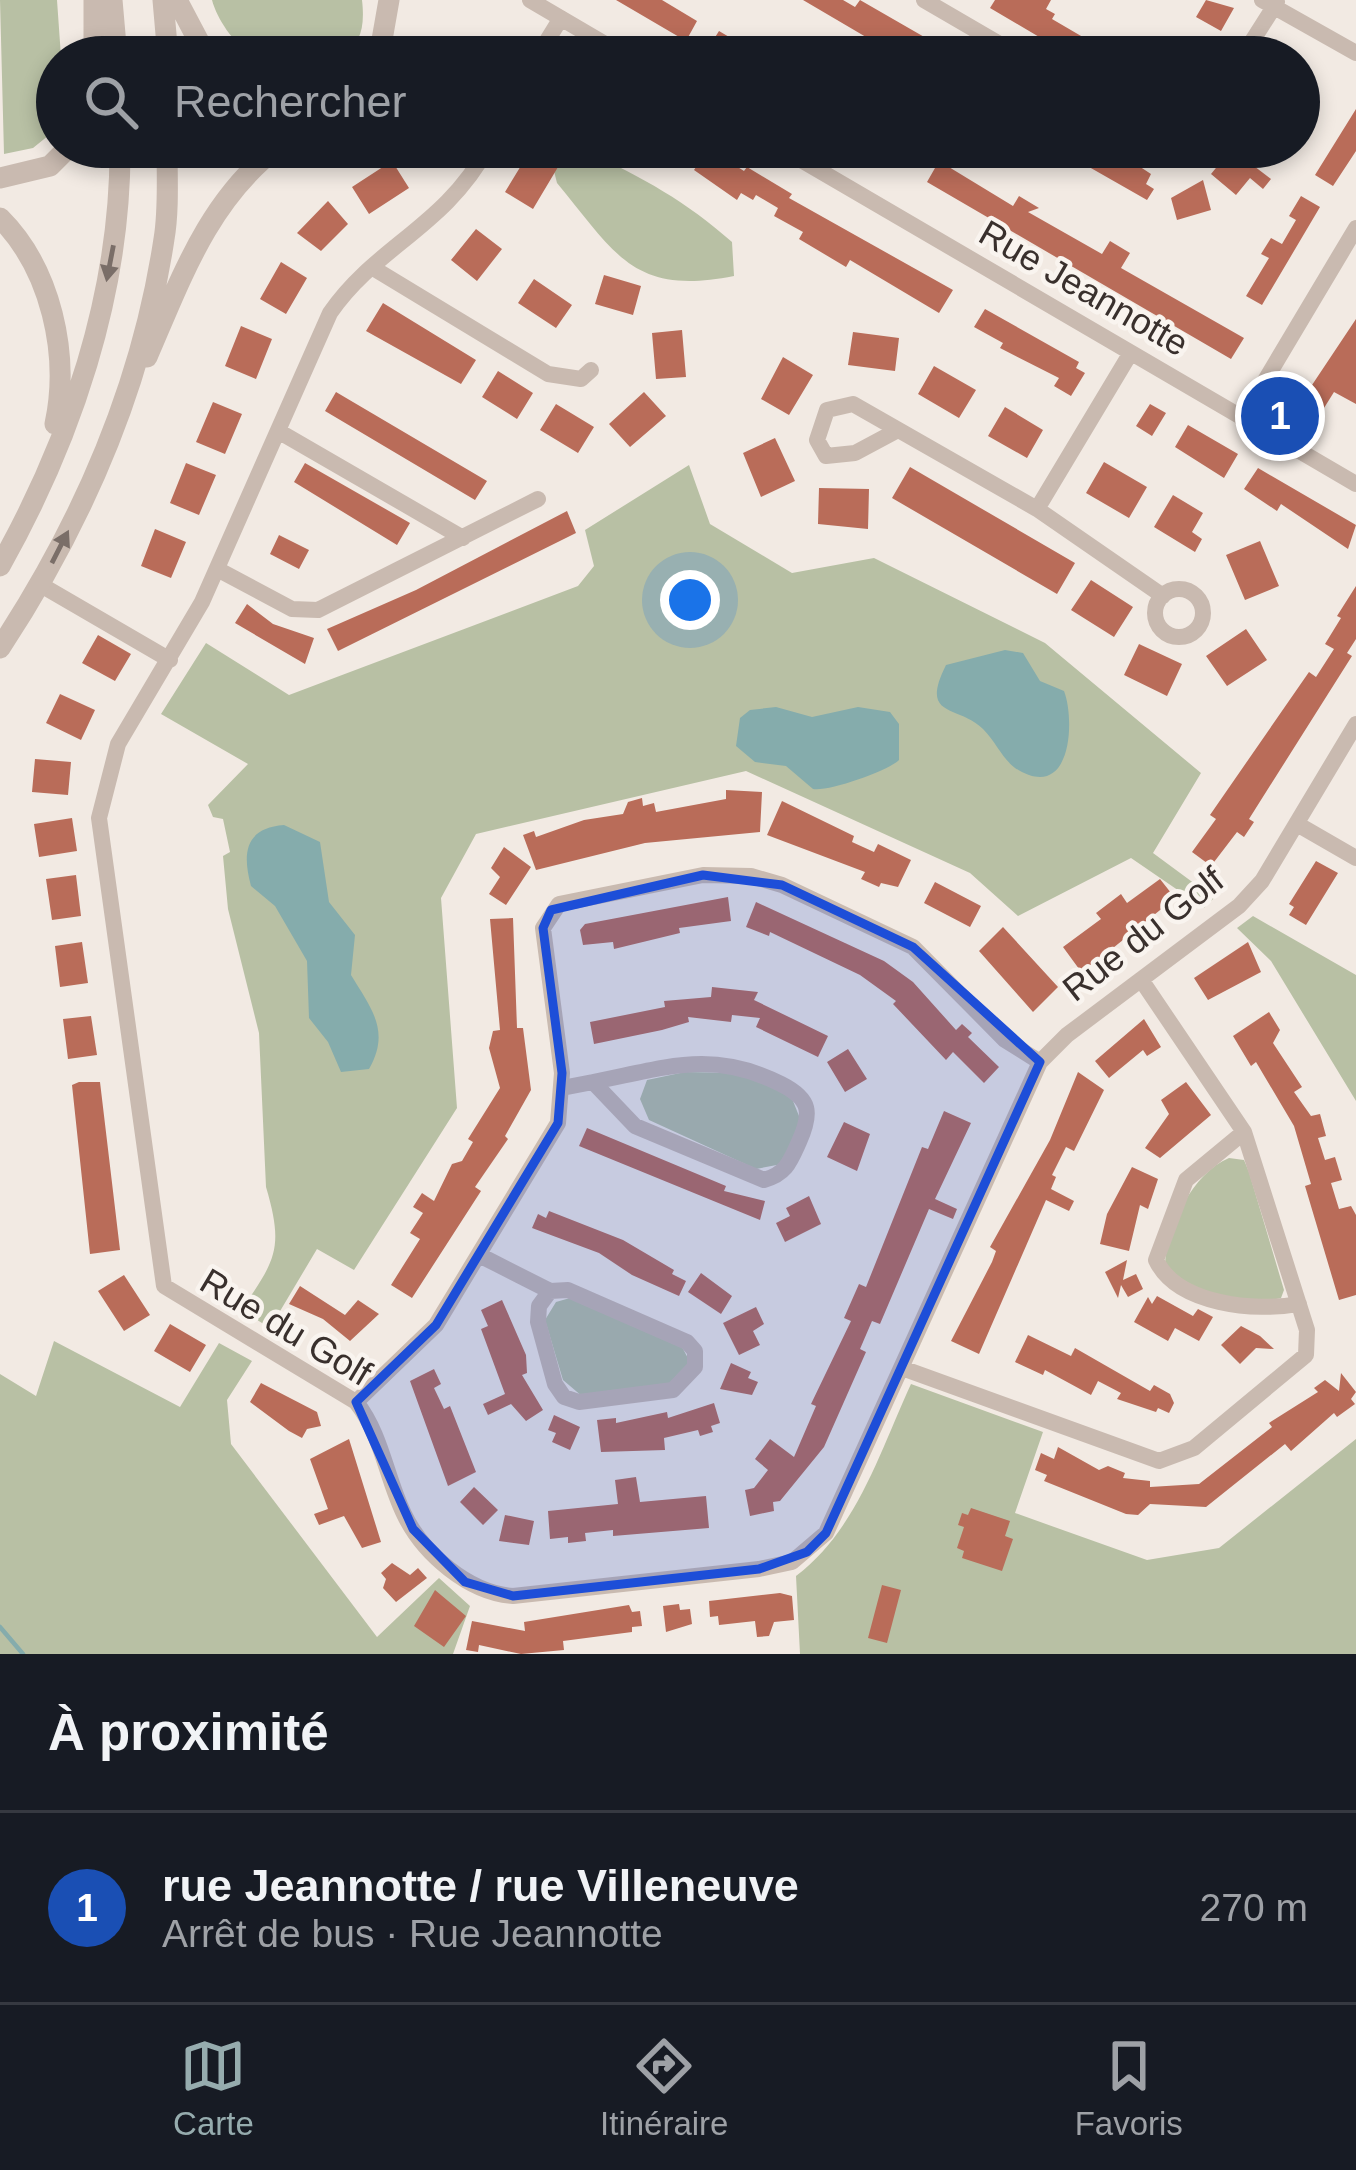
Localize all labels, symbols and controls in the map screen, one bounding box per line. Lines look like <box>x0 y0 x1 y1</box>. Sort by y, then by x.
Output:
search box <box>36 36 1320 168</box>
icon: search <box>78 69 144 135</box>
text: Rechercher <box>174 76 407 127</box>
street label: Rue Jeannotte <box>972 212 1196 364</box>
one-way arrow <box>100 245 119 283</box>
pin: 1 <box>1241 371 1319 461</box>
one-way arrow <box>50 530 70 565</box>
your location <box>660 570 720 630</box>
street label: Rue du Golf <box>1055 858 1232 1009</box>
street label: Rue du Golf <box>193 1260 380 1395</box>
text: À proximité <box>48 1704 329 1761</box>
text: rue Jeannotte / rue Villeneuve <box>162 1860 799 1911</box>
text: 1 <box>76 1886 98 1929</box>
text: 270 m <box>1200 1886 1308 1929</box>
text: Arrêt de bus · Rue Jeannotte <box>162 1912 663 1955</box>
tab: Carte <box>173 2033 254 2143</box>
tab: Itinéraire <box>600 2033 728 2143</box>
tab: Favoris <box>1075 2033 1183 2143</box>

